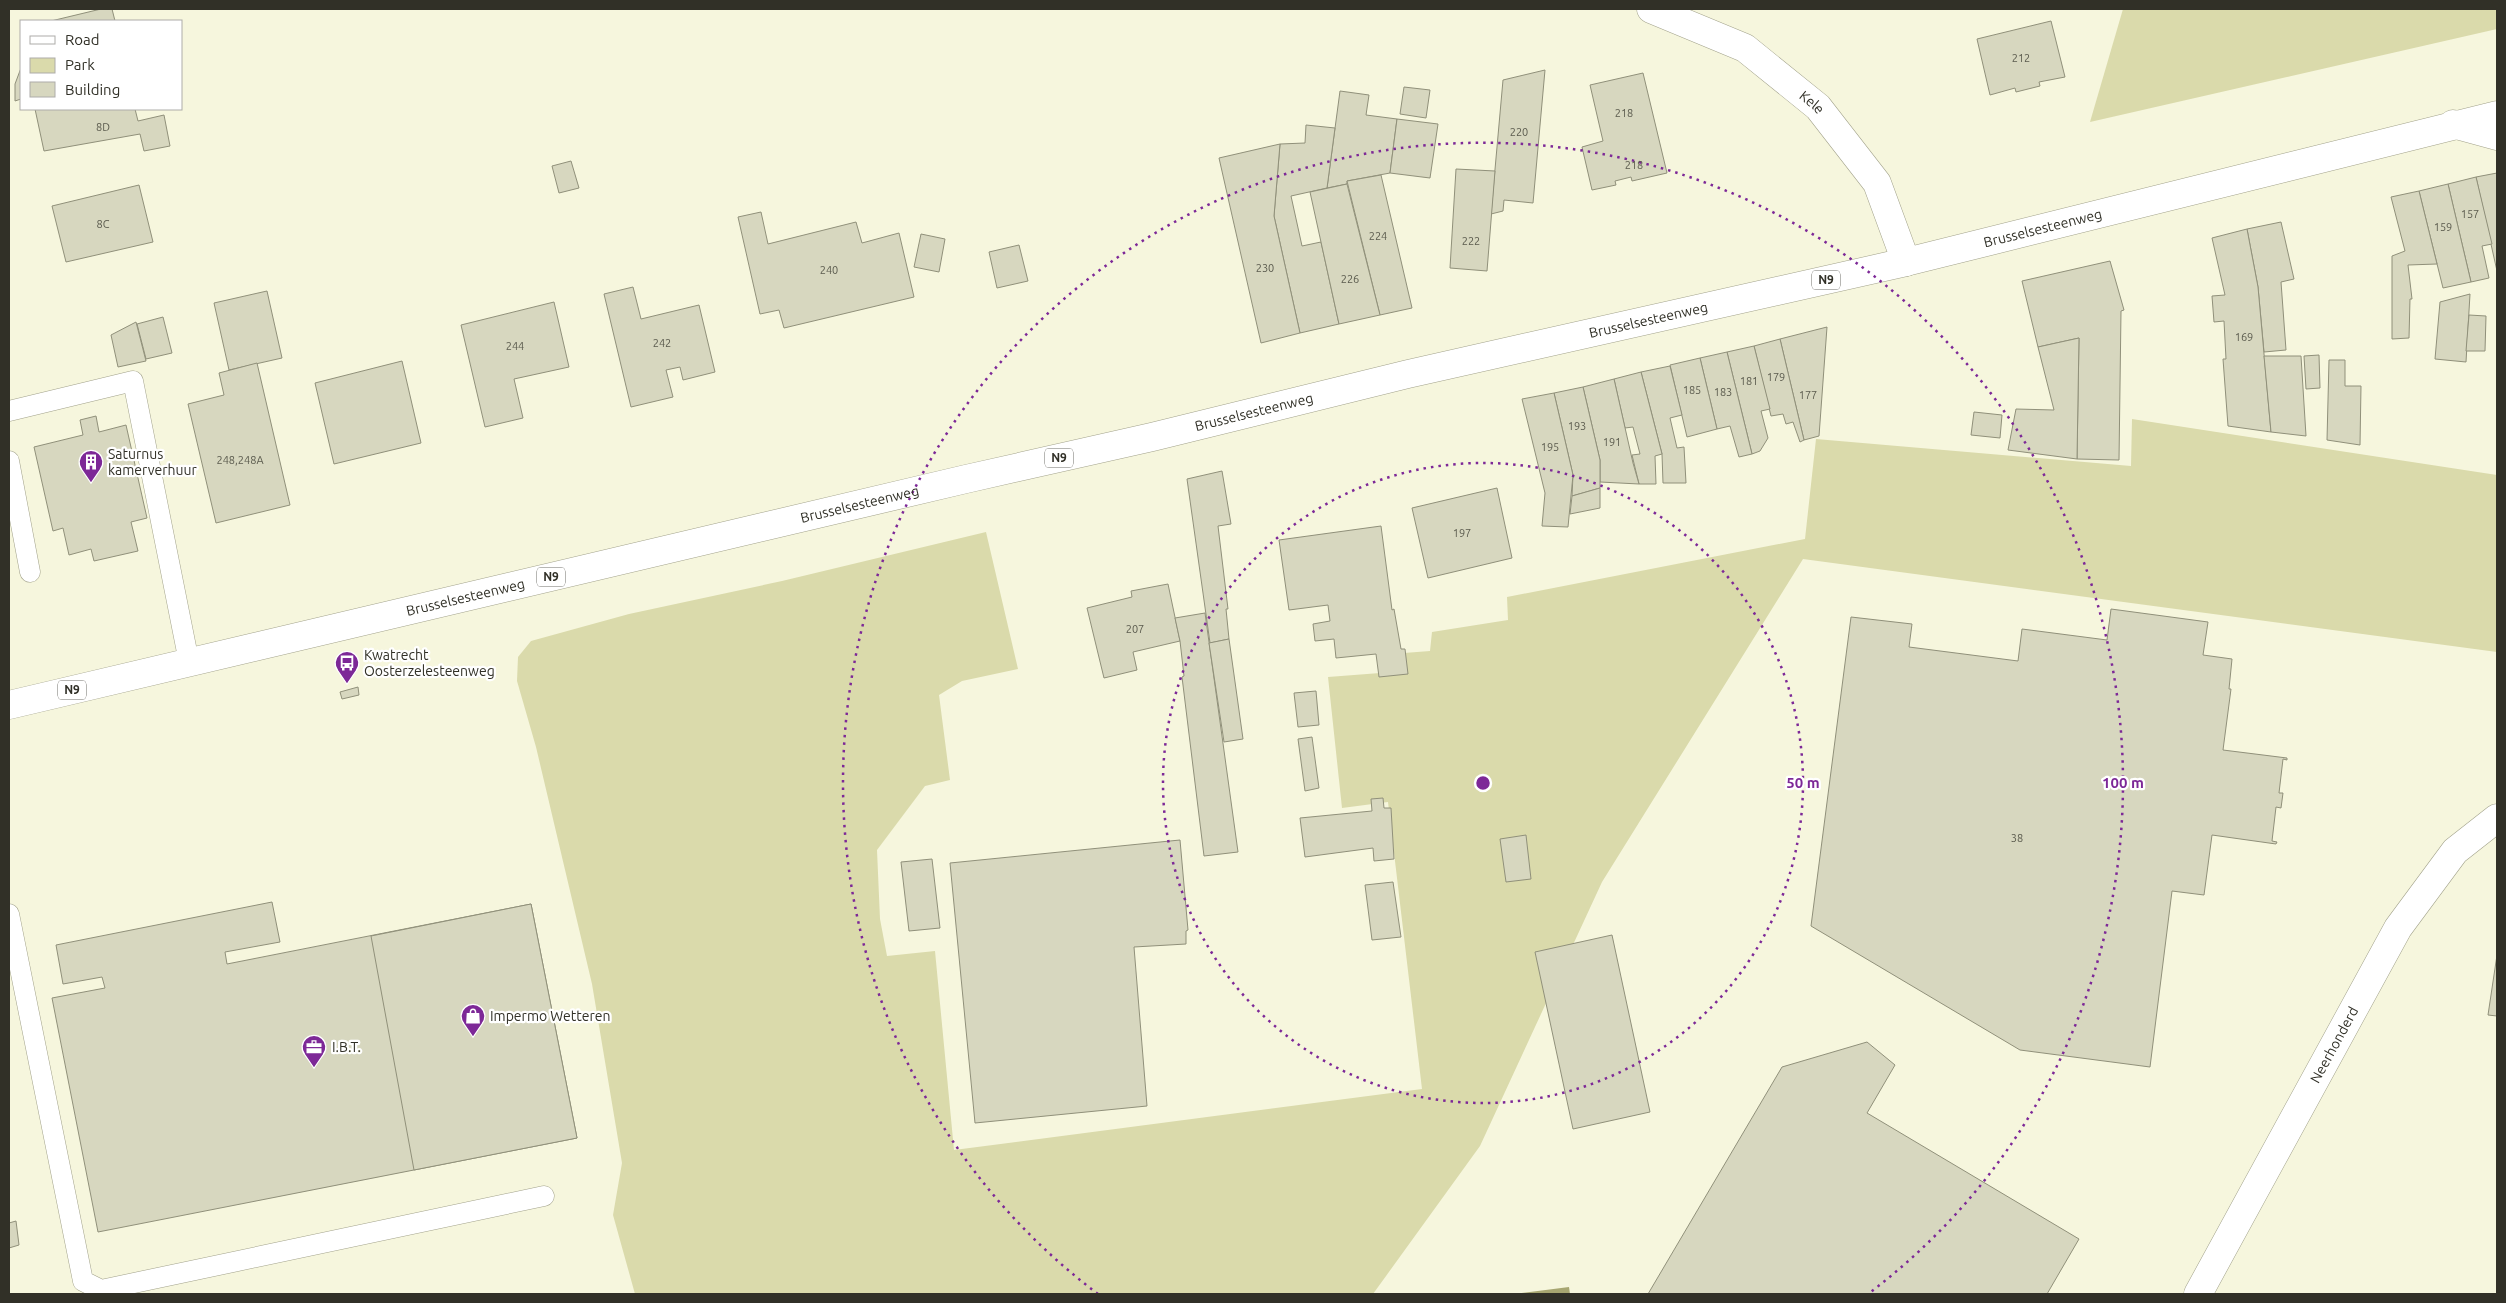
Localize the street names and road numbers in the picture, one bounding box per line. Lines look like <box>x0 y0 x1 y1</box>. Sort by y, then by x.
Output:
street label: Kele <box>1796 87 1828 117</box>
street label: Brusselsesteenweg <box>1982 206 2104 250</box>
road number: N9 <box>1812 270 1840 290</box>
street label: Brusselsesteenweg <box>1587 299 1709 341</box>
street label: Brusselsesteenweg <box>1193 390 1315 434</box>
road number: N9 <box>1045 448 1073 468</box>
street label: Brusselsesteenweg <box>799 482 920 526</box>
road number: N9 <box>537 568 565 586</box>
street label: Brusselsesteenweg <box>405 575 526 619</box>
road number: N9 <box>58 680 86 700</box>
street label: Neerhonderd <box>2307 1004 2361 1086</box>

